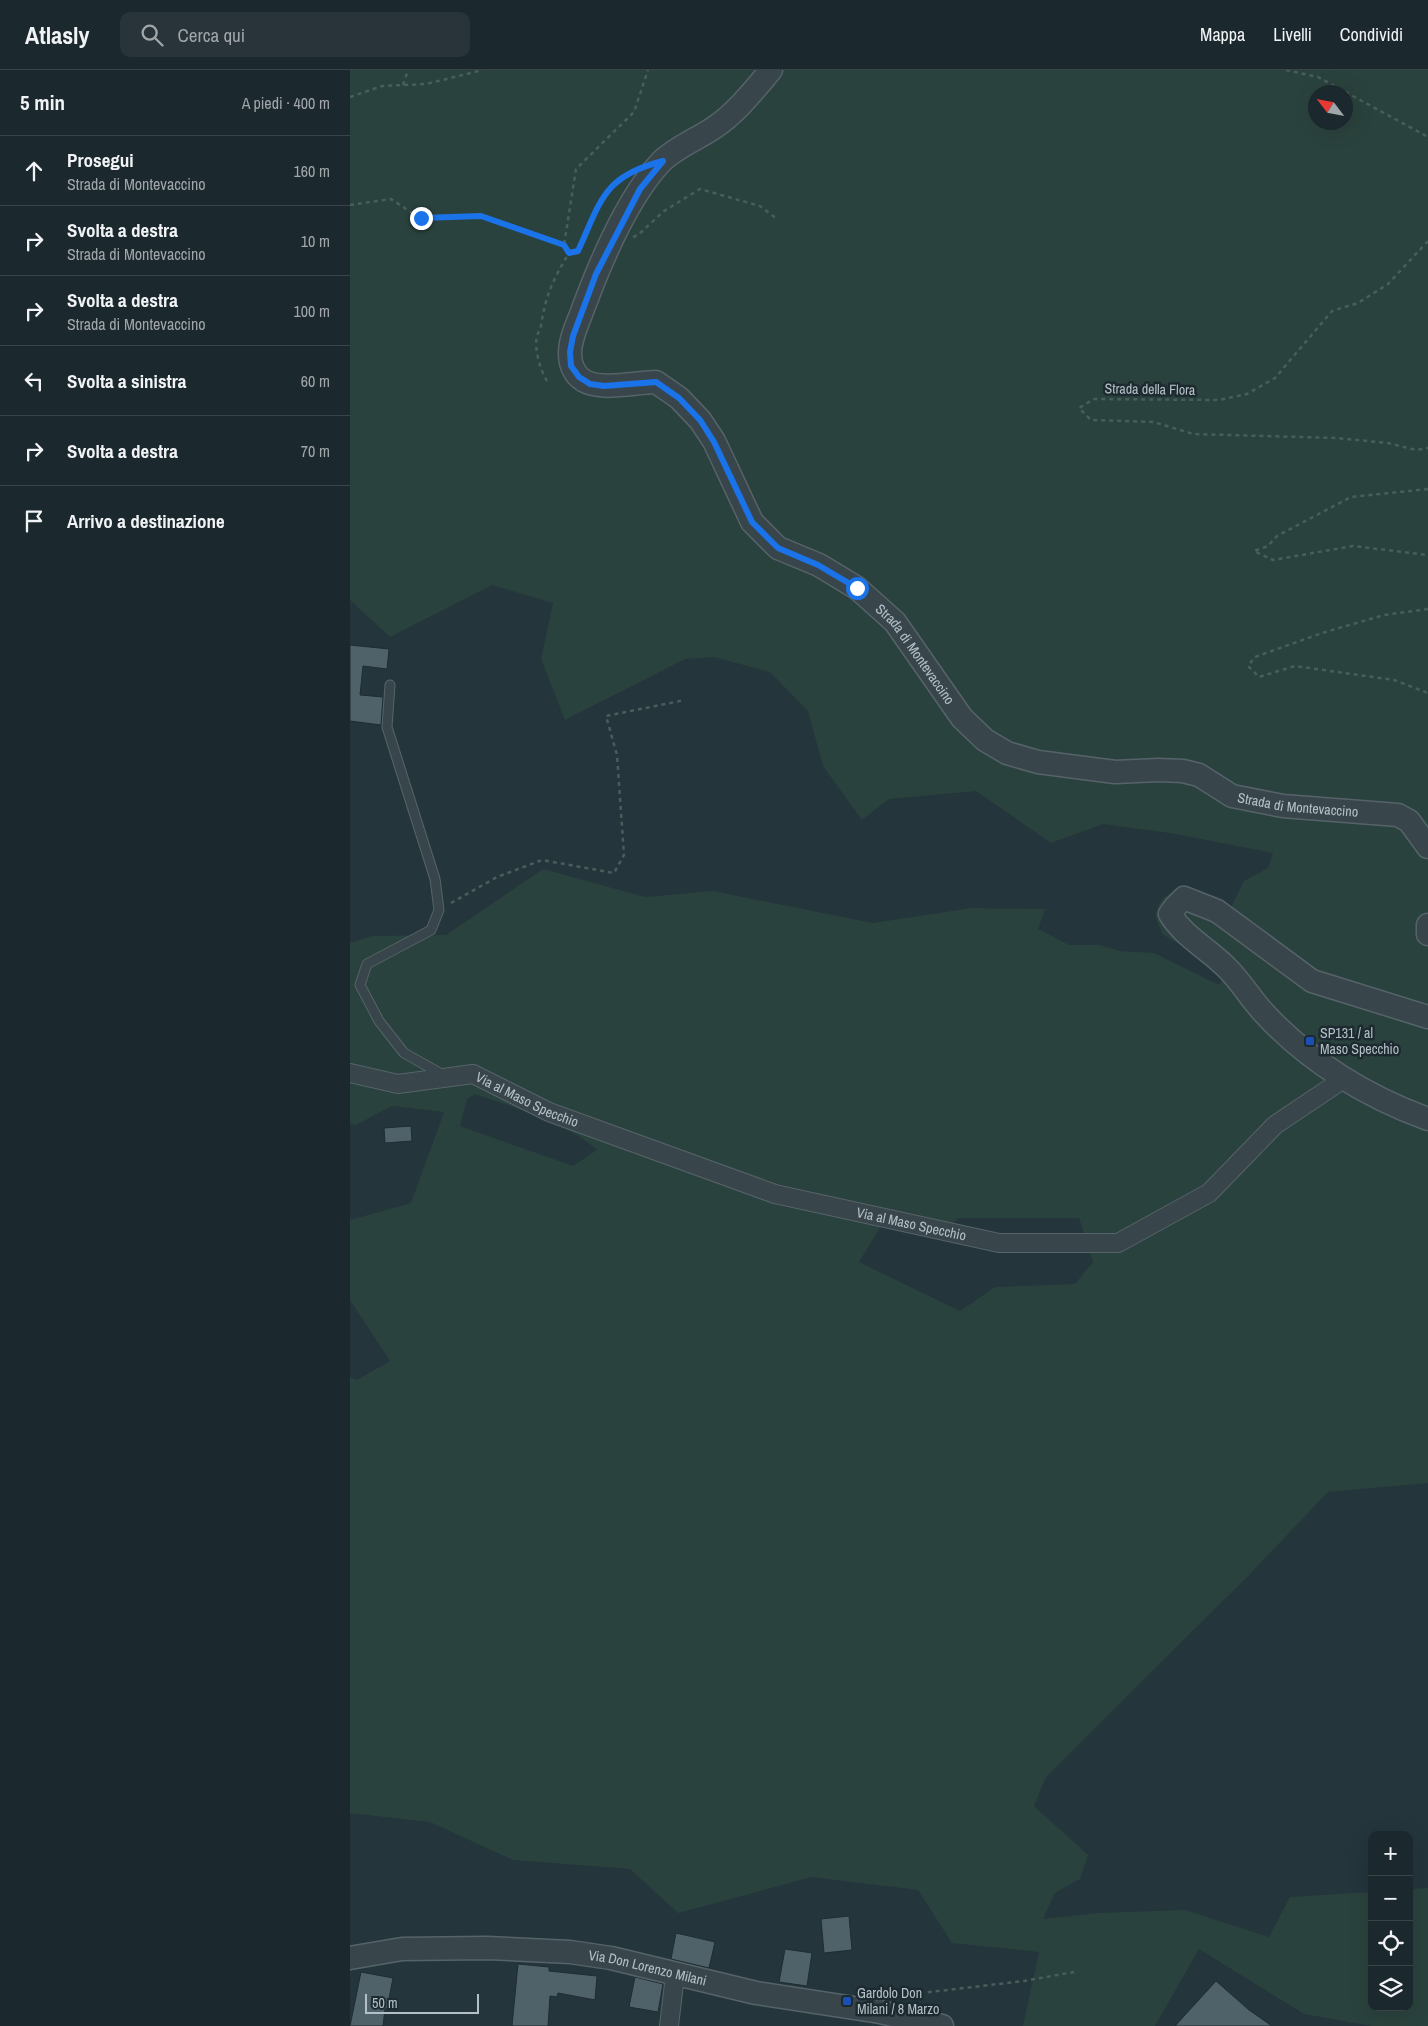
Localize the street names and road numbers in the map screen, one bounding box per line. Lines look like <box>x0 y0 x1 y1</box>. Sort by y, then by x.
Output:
street label: Strada della Flora <box>1105 379 1196 399</box>
street label: Strada di Montevaccino <box>872 600 959 708</box>
street label: Strada di Montevaccino <box>1236 788 1359 821</box>
street label: Via al Maso Specchio <box>473 1068 581 1131</box>
street label: Via al Maso Specchio <box>855 1203 968 1245</box>
street label: Via Don Lorenzo Milani <box>587 1946 708 1990</box>

